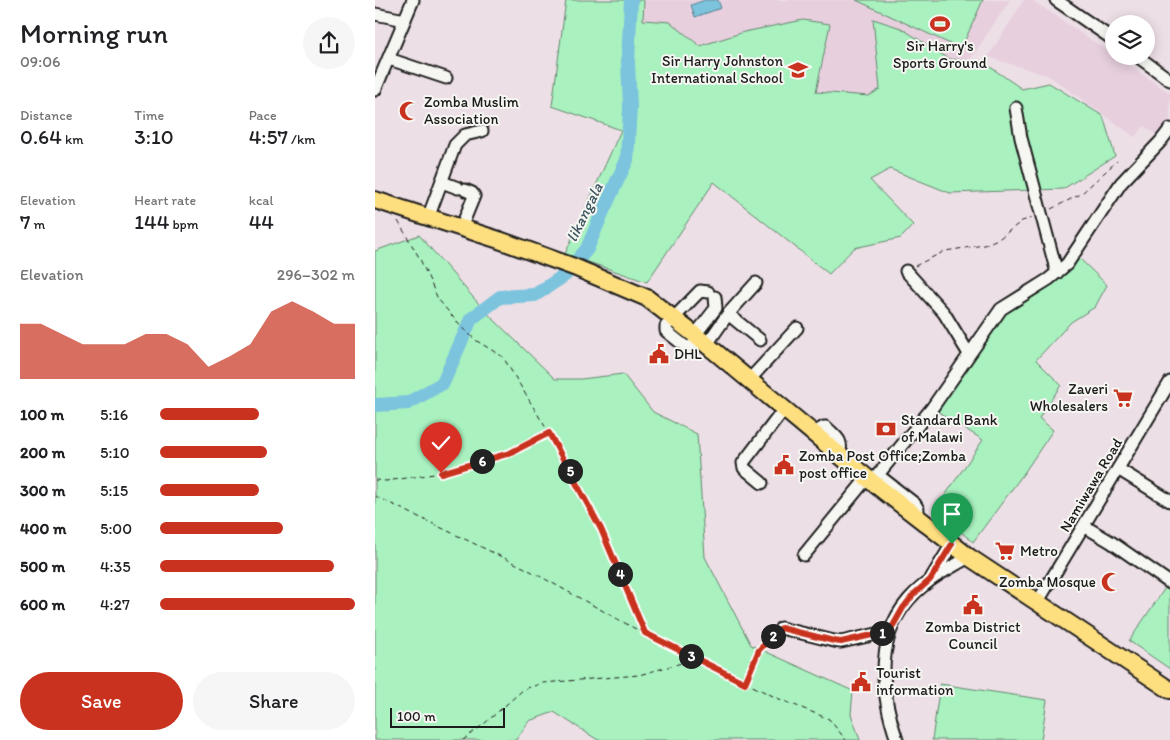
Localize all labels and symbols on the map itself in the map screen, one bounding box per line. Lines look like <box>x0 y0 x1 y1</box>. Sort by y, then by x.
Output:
sports icon: Sir Harry's Sports Ground <box>929 13 951 35</box>
place label: Sir Harry's Sports Ground <box>893 37 988 72</box>
place label: Sir Harry Johnston International School <box>651 52 784 87</box>
school or university icon: Sir Harry Johnston International School <box>787 59 809 81</box>
place label: Zomba Muslim Association <box>424 93 519 128</box>
mosque icon: Zomba Muslim Association <box>398 100 420 122</box>
water label: likangala <box>562 179 607 245</box>
public building icon: DHL <box>648 343 670 365</box>
place label: DHL <box>674 345 702 363</box>
place label: Zaveri Wholesalers <box>1030 380 1108 415</box>
supermarket icon: Zaveri Wholesalers <box>1112 387 1134 409</box>
place label: Standard Bank of Malawi <box>901 411 998 446</box>
bank icon: Standard Bank of Malawi <box>875 418 897 440</box>
pin <box>420 422 462 473</box>
street label: Namiwawa Road <box>1056 434 1127 535</box>
place label: Zomba Post Office;Zomba post office <box>799 447 966 482</box>
pin: 6 <box>469 448 495 474</box>
public building icon: Zomba Post Office;Zomba post office <box>773 454 795 476</box>
pin: 5 <box>557 458 583 484</box>
pin <box>931 493 973 544</box>
supermarket icon: Metro <box>994 540 1016 562</box>
place label: Metro <box>1020 542 1058 560</box>
pin: 4 <box>607 562 633 586</box>
mosque icon: Zomba Mosque <box>1100 571 1122 593</box>
place label: Zomba Mosque <box>999 573 1096 591</box>
public building icon: Zomba District Council <box>962 594 984 616</box>
place label: Zomba District Council <box>925 618 1021 653</box>
pin: 1 <box>869 620 895 646</box>
pin: 2 <box>761 624 785 648</box>
pin: 3 <box>679 644 703 668</box>
place label: Tourist information <box>876 664 954 699</box>
public building icon: Tourist information <box>850 671 872 693</box>
scale bar <box>390 705 505 728</box>

